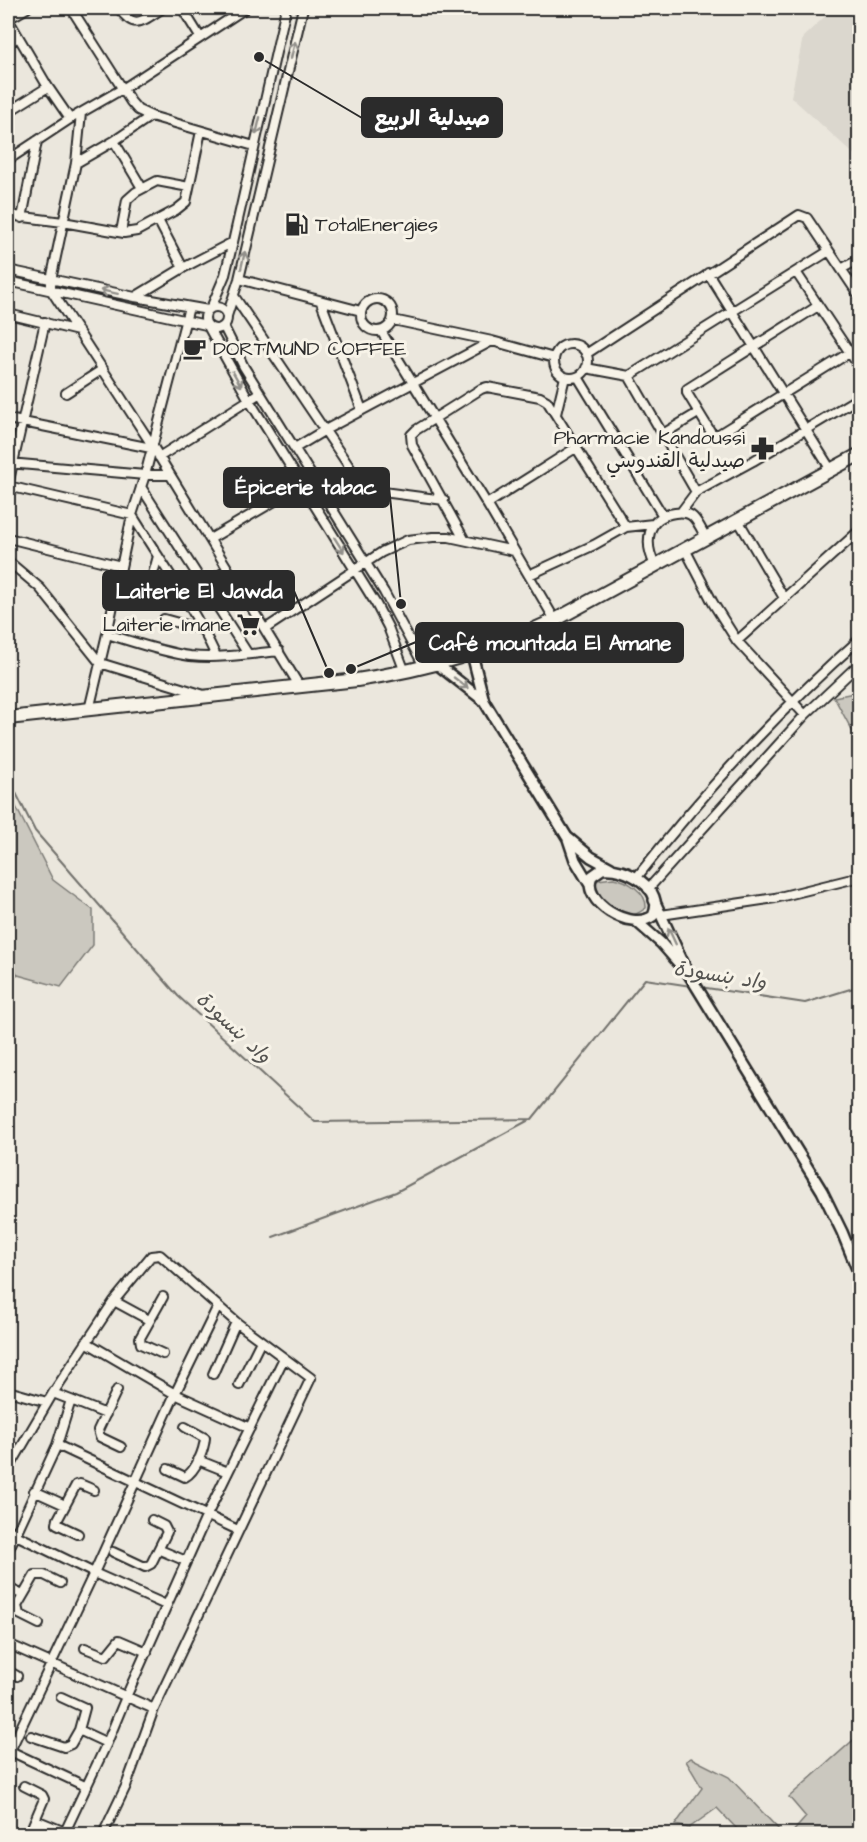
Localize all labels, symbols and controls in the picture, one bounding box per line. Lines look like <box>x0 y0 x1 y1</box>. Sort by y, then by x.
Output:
one-way arrow <box>288 40 300 59</box>
callout: صيدلية الربيع <box>362 98 502 137</box>
text: صيدلية الربيع <box>374 104 490 133</box>
one-way arrow <box>252 116 264 135</box>
fuel station icon: TotalEnergies <box>284 211 310 237</box>
place label: TotalEnergies <box>315 211 438 240</box>
one-way arrow <box>238 251 250 270</box>
one-way arrow <box>100 286 120 297</box>
cafe icon: DORTMUND COFFEE <box>182 335 208 361</box>
place label: DORTMUND COFFEE <box>213 335 406 363</box>
one-way arrow <box>231 370 243 387</box>
place label: Pharmacie Kandoussi صيدلية القندوسي <box>554 424 745 478</box>
pharmacy icon: Pharmacie Kandoussi صيدلية القندوسي <box>750 436 776 462</box>
callout: Épicerie tabac <box>224 468 389 507</box>
text: Épicerie tabac <box>235 473 377 503</box>
one-way arrow <box>334 536 346 553</box>
callout: Laiterie El Jawda <box>103 571 294 610</box>
text: Laiterie El Jawda <box>115 577 283 606</box>
place label: Laiterie Imane <box>103 611 231 639</box>
supermarket icon: Laiterie Imane <box>236 611 262 637</box>
callout: Café mountada El Amane <box>416 623 683 662</box>
text: Café mountada El Amane <box>429 629 672 658</box>
one-way arrow <box>453 676 469 689</box>
one-way arrow <box>665 928 677 946</box>
water label: واد بنسودة <box>671 954 769 997</box>
water label: واد بنسودة <box>190 985 278 1070</box>

